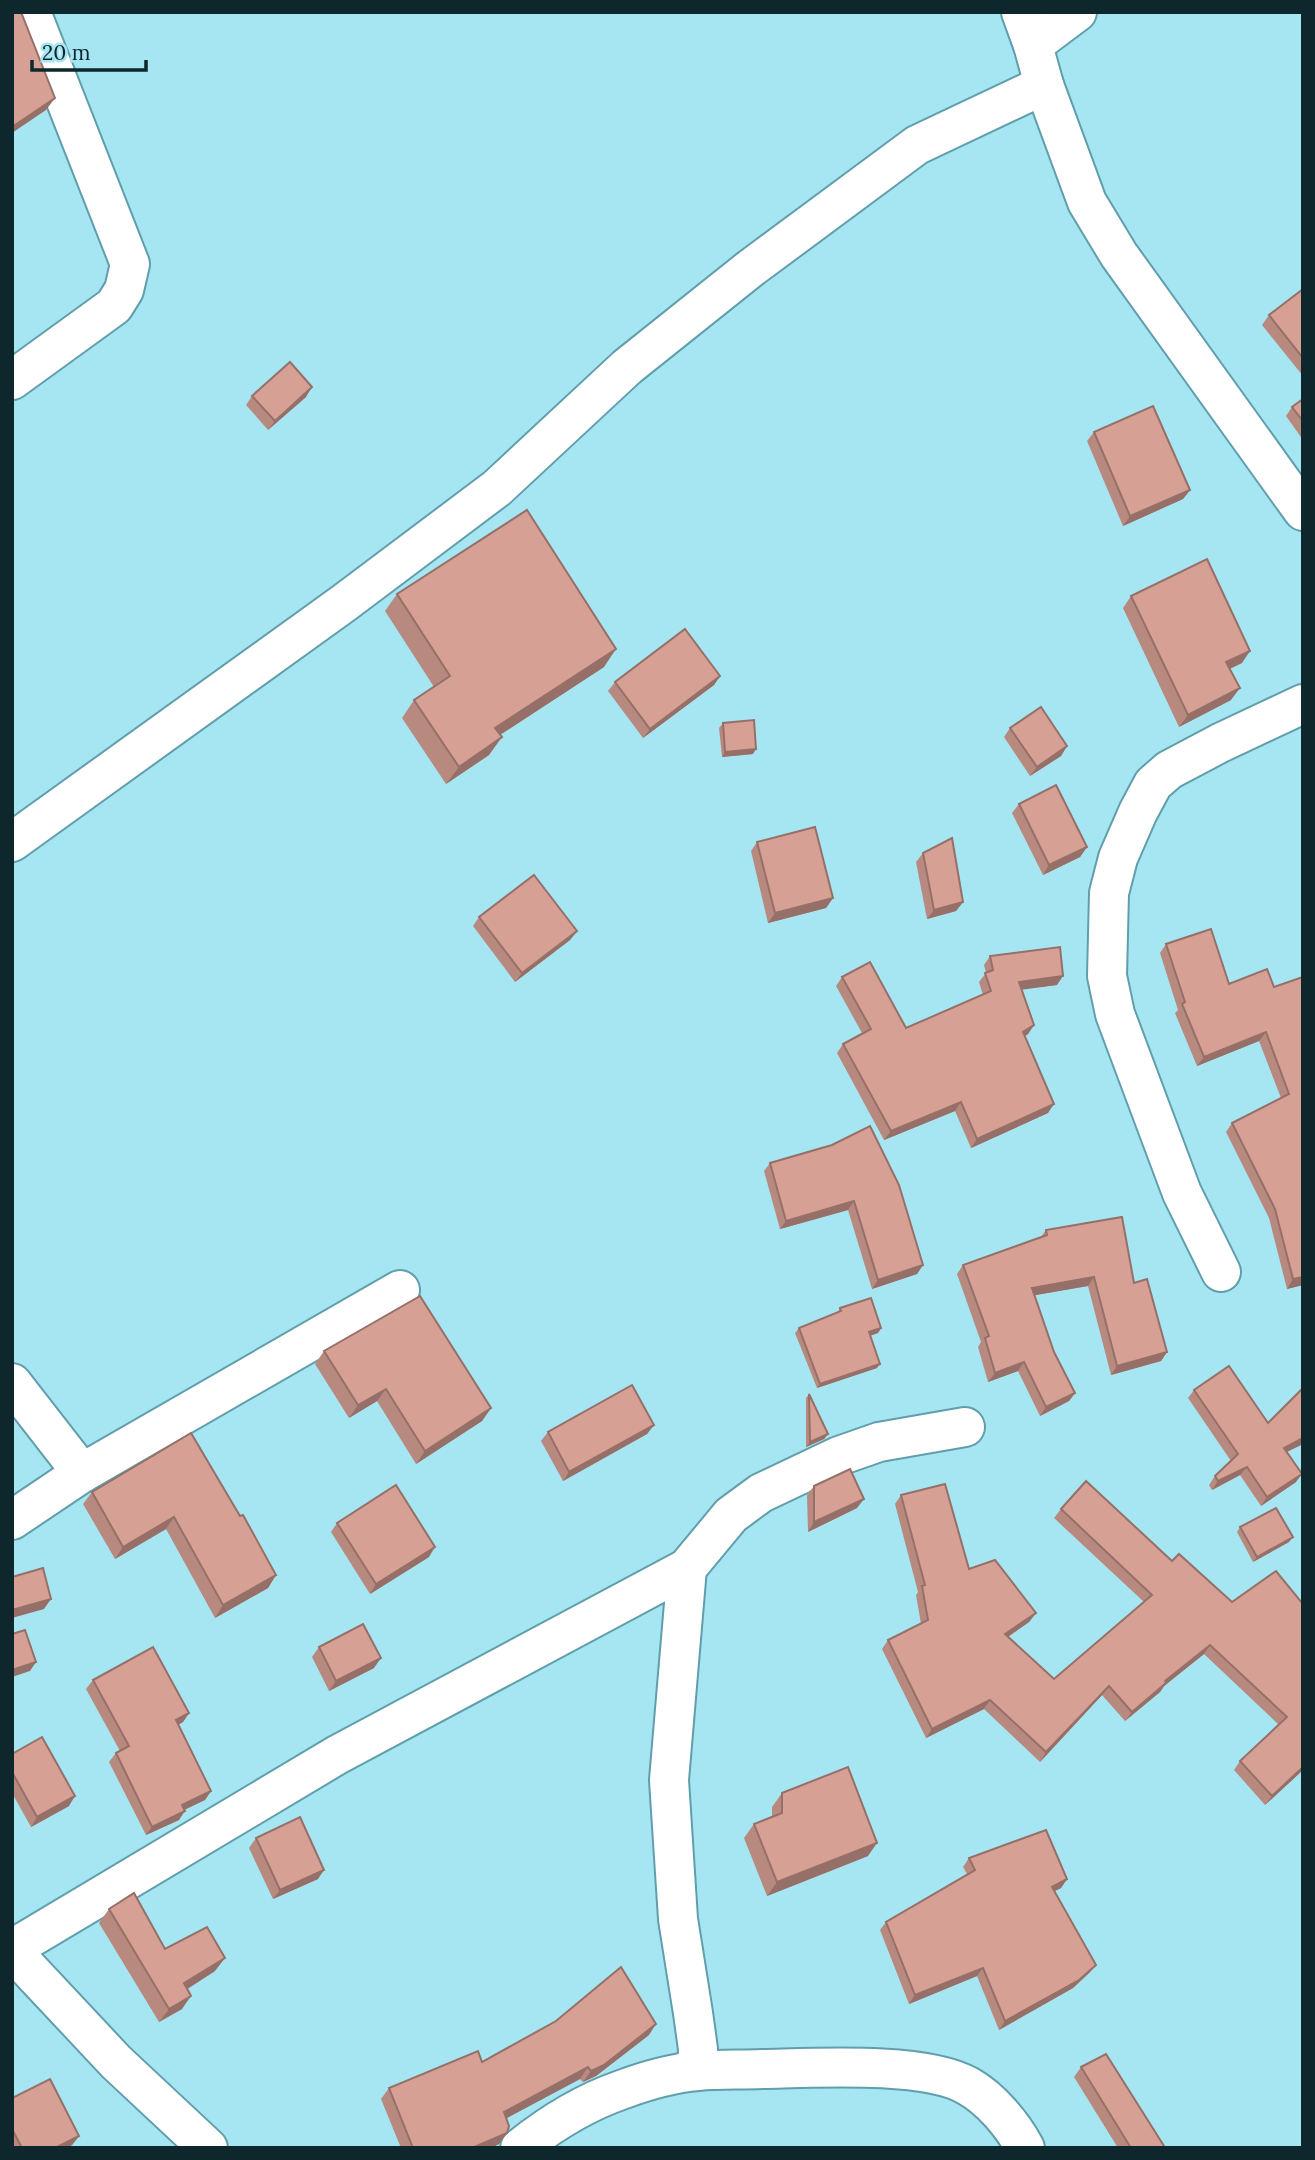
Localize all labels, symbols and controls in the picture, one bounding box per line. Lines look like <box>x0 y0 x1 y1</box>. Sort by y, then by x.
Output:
scale bar <box>32 28 145 72</box>
text: 20 m <box>42 39 91 66</box>

